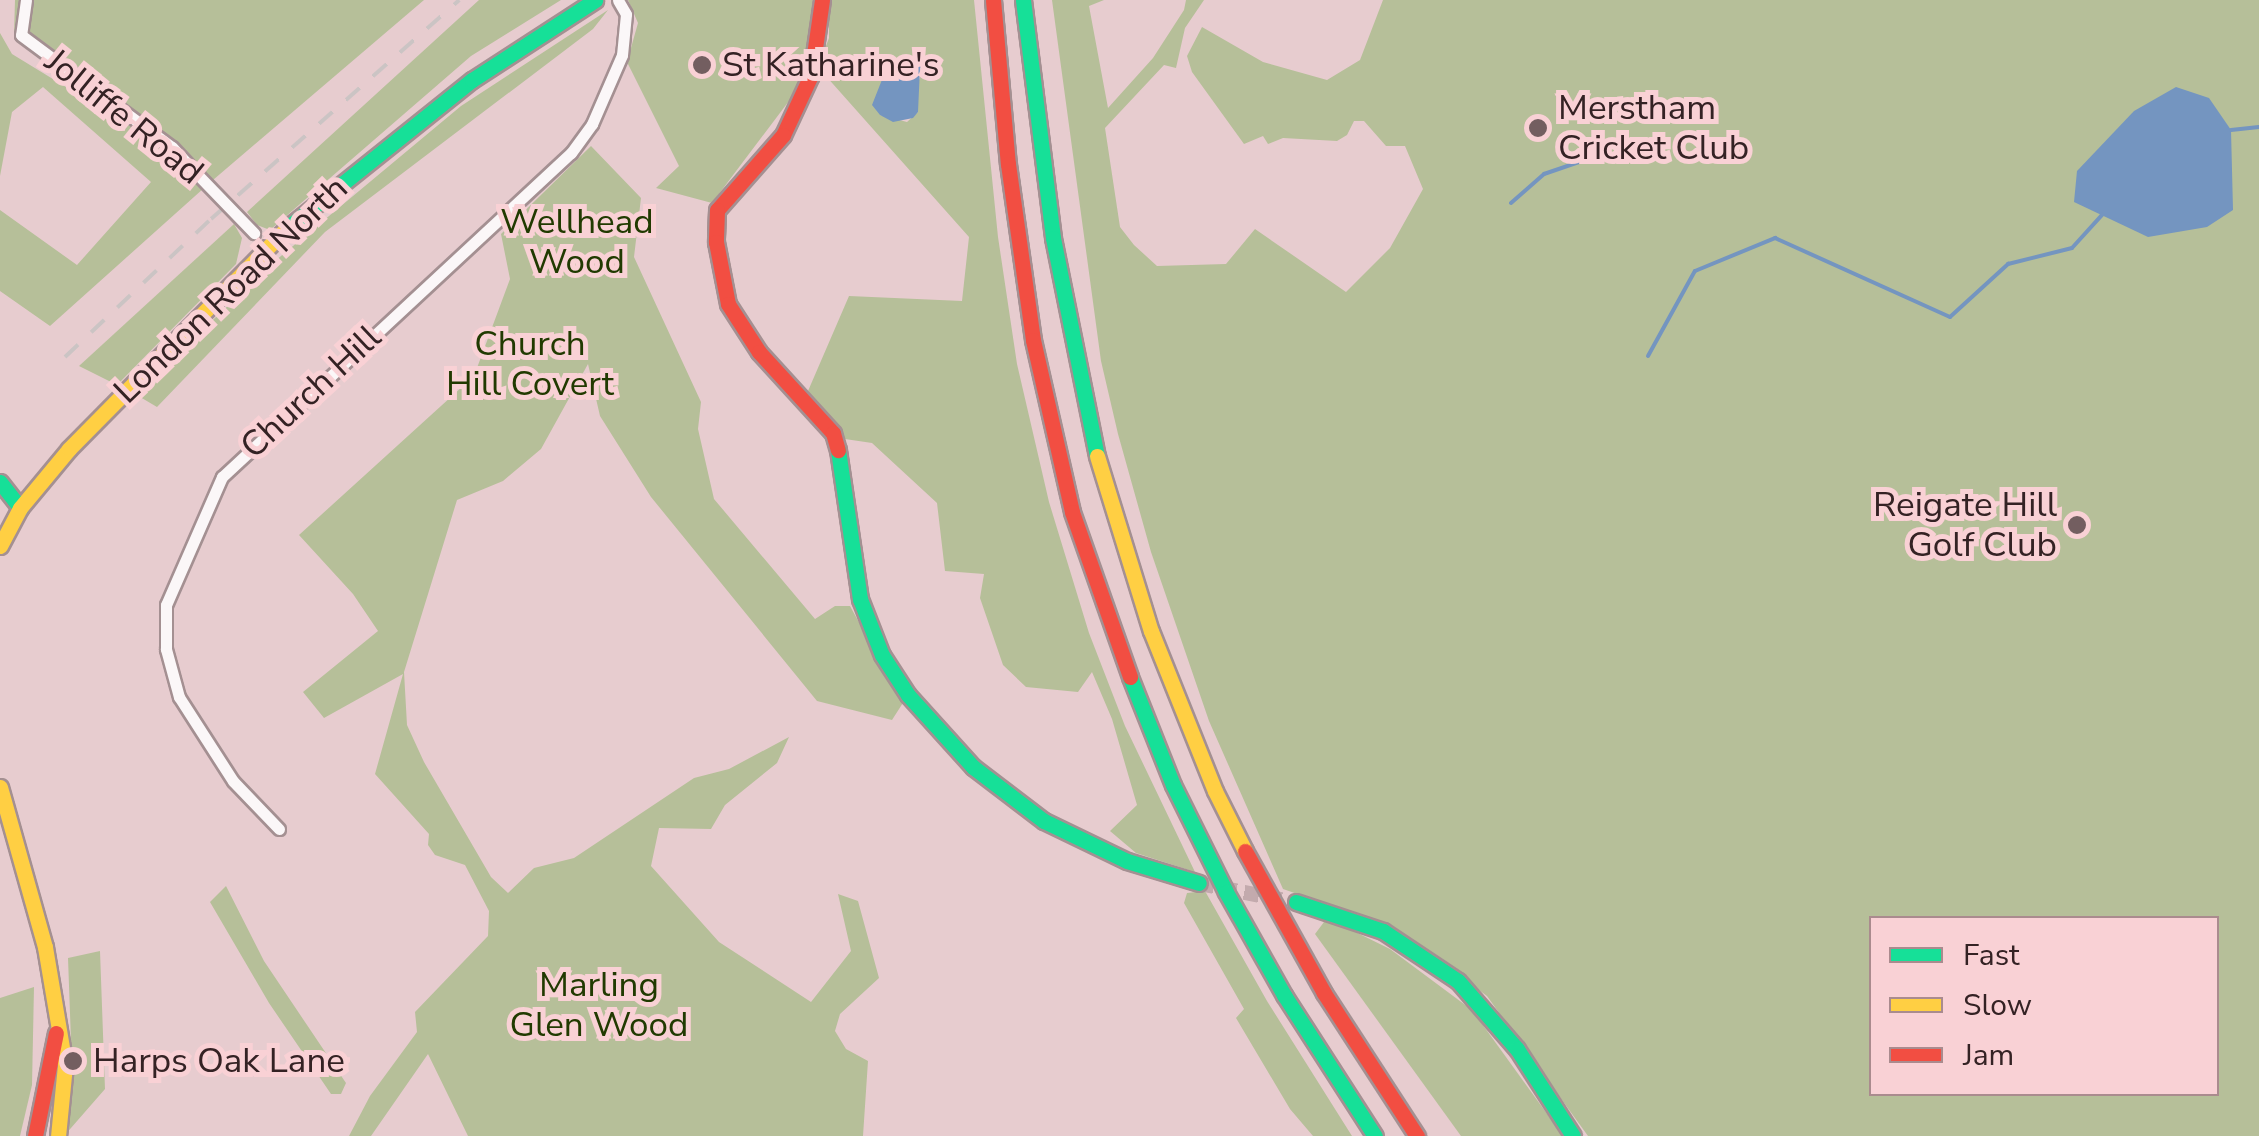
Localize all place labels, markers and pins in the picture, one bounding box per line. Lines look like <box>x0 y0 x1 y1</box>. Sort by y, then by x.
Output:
place label: St Katharine's <box>722 44 940 86</box>
marker: St Katharine's <box>691 54 713 76</box>
place label: Merstham Cricket Club <box>1558 87 1749 169</box>
marker: Merstham Cricket Club <box>1527 117 1549 139</box>
place label: Reigate Hill Golf Club <box>1873 484 2057 566</box>
marker: Reigate Hill Golf Club <box>2066 514 2088 536</box>
place label: Harps Oak Lane <box>93 1040 345 1082</box>
marker: Harps Oak Lane <box>62 1050 84 1072</box>

